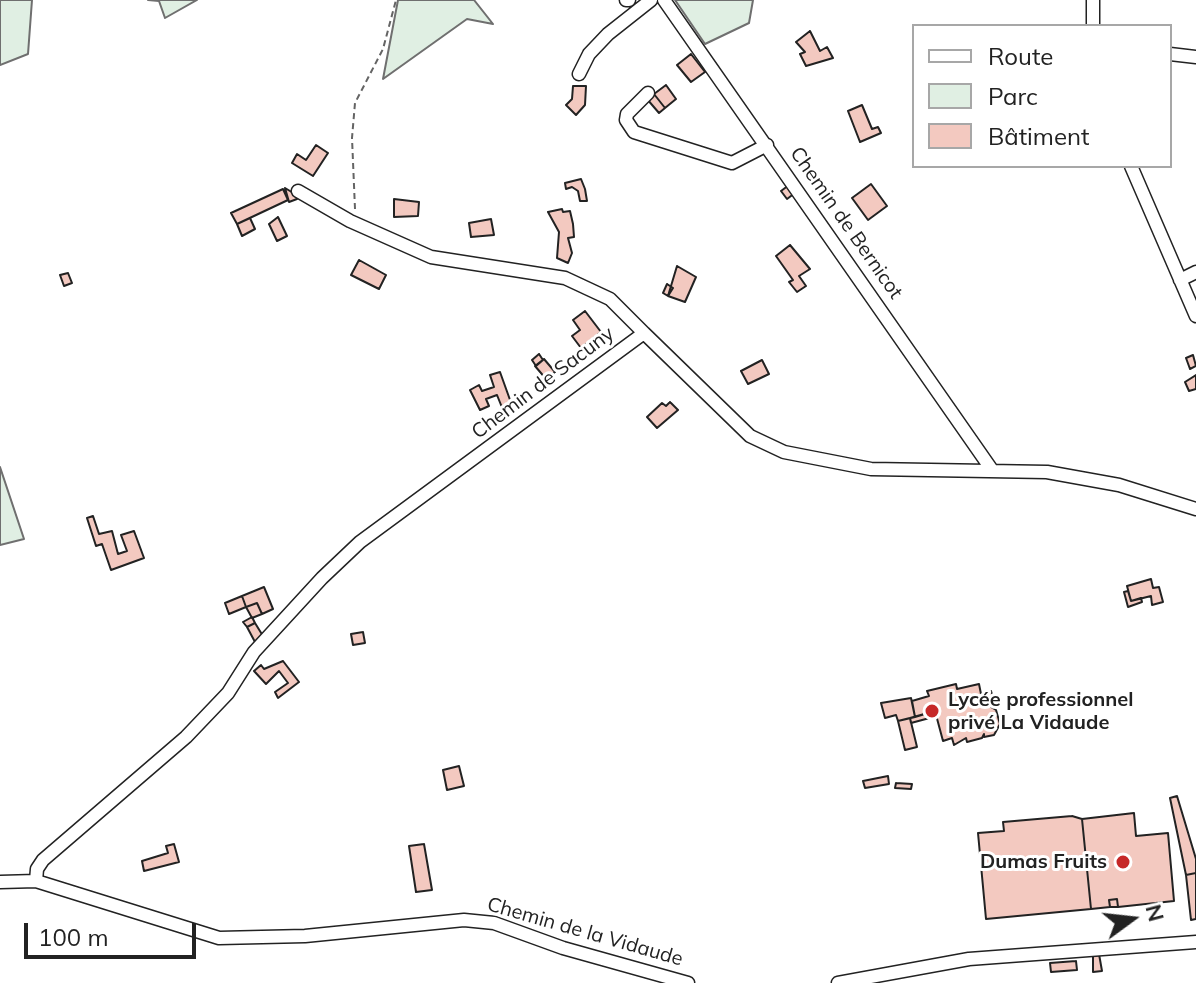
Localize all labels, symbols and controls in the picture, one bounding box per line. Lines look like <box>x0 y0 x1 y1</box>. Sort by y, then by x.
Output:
legend <box>912 24 1172 168</box>
text: Route <box>988 41 1053 71</box>
text: Parc <box>988 81 1038 111</box>
text: Bâtiment <box>988 121 1089 151</box>
street label: Chemin de Bernicot <box>785 142 907 304</box>
street label: Chemin de Sacuny <box>467 322 619 444</box>
place label: Lycée professionnel privé La Vidaude <box>948 688 1134 735</box>
marker: Lycée professionnel privé La Vidaude <box>923 702 941 720</box>
place label: Dumas Fruits <box>980 850 1107 874</box>
marker: Dumas Fruits <box>1114 853 1132 871</box>
north arrow <box>1092 879 1172 959</box>
street label: Chemin de la Vidaude <box>484 893 686 971</box>
text: N <box>1140 901 1171 924</box>
scale bar <box>28 907 200 957</box>
text: 100 m <box>38 922 109 952</box>

